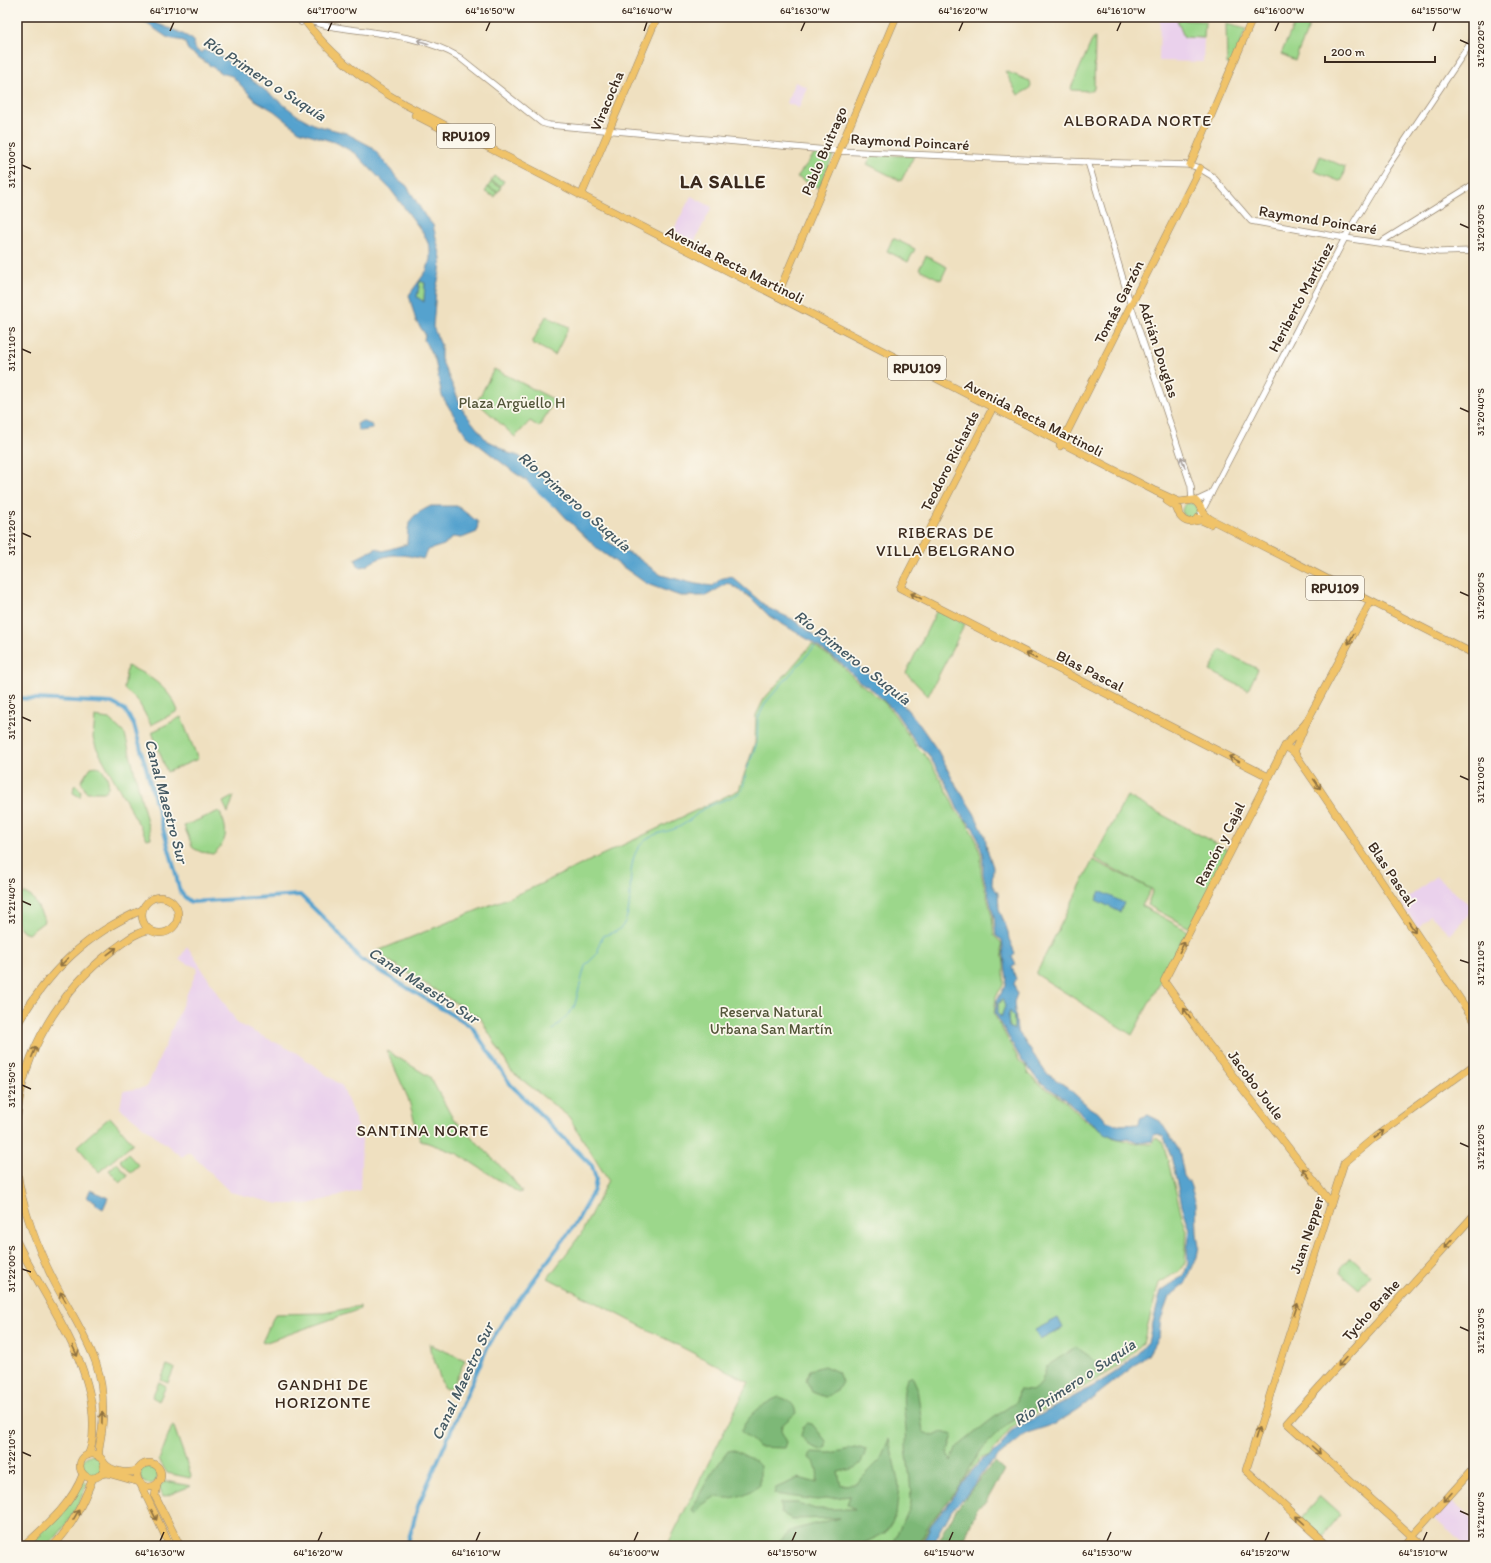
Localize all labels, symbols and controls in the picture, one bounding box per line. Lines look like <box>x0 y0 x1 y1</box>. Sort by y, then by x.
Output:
text: 64°17'10"W <box>150 4 199 17</box>
text: 64°17'00"W <box>307 4 358 17</box>
text: 64°16'50"W <box>465 4 515 17</box>
text: 64°16'40"W <box>622 4 673 17</box>
text: 64°16'30"W <box>780 4 830 17</box>
text: 64°16'20"W <box>938 4 988 17</box>
text: 64°16'10"W <box>1096 4 1146 17</box>
text: 64°16'00"W <box>1254 4 1305 17</box>
text: 64°15'50"W <box>1411 4 1461 17</box>
text: 31°20'20"S <box>1474 20 1487 68</box>
water label: Río Primero o Suquía <box>200 32 331 126</box>
one-way arrow <box>417 38 430 45</box>
scale bar <box>1325 38 1435 64</box>
text: 200 m <box>1331 45 1365 59</box>
street label: Viracocha <box>586 68 628 134</box>
street label: Pablo Buitrago <box>797 104 851 198</box>
district label: ALBORADA NORTE <box>1064 111 1212 130</box>
road number: RPU109 <box>437 124 495 148</box>
street label: Raymond Poincaré <box>850 130 970 154</box>
text: 31°21'00"S <box>5 141 18 188</box>
district label: LA SALLE <box>680 170 766 193</box>
street label: Raymond Poincaré <box>1258 202 1378 238</box>
text: 31°20'30"S <box>1474 204 1487 252</box>
street label: Avenida Recta Martinoli <box>663 222 807 308</box>
street label: Heriberto Martínez <box>1264 239 1338 355</box>
street label: Tomás Garzón <box>1090 257 1148 347</box>
street label: Adrián Douglas <box>1135 300 1183 400</box>
text: 31°21'10"S <box>5 326 18 371</box>
road number: RPU109 <box>888 356 946 380</box>
street label: Avenida Recta Martinoli <box>962 375 1106 461</box>
text: 31°20'40"S <box>1474 388 1487 436</box>
park label: Plaza Argüello H <box>459 394 565 412</box>
street label: Teodoro Richards <box>917 407 983 514</box>
water label: Río Primero o Suquía <box>515 447 636 556</box>
one-way arrow <box>1179 456 1186 469</box>
text: 31°21'20"S <box>5 510 18 556</box>
district label: RIBERAS DE VILLA BELGRANO <box>876 523 1016 560</box>
text: 31°20'50"S <box>1474 572 1487 620</box>
road number: RPU109 <box>1306 576 1364 600</box>
one-way arrow <box>910 592 922 600</box>
water label: Río Primero o Suquía <box>791 606 916 709</box>
one-way arrow <box>1347 633 1354 645</box>
street label: Blas Pascal <box>1053 646 1128 696</box>
one-way arrow <box>1025 651 1037 659</box>
text: 31°21'30"S <box>5 694 18 740</box>
water label: Canal Maestro Sur <box>141 737 193 867</box>
one-way arrow <box>1229 755 1241 762</box>
text: 31°21'00"S <box>1474 756 1487 803</box>
one-way arrow <box>1313 779 1321 790</box>
street label: Ramón y Cajal <box>1191 798 1249 889</box>
street label: Blas Pascal <box>1364 838 1420 910</box>
text: 31°21'40"S <box>5 878 18 924</box>
one-way arrow <box>1408 922 1417 933</box>
text: 31°21'10"S <box>1474 940 1487 985</box>
one-way arrow <box>1179 941 1186 953</box>
water label: Canal Maestro Sur <box>365 943 484 1029</box>
one-way arrow <box>107 947 118 955</box>
one-way arrow <box>59 957 69 967</box>
park label: Reserva Natural Urbana San Martín <box>710 1003 833 1038</box>
one-way arrow <box>1183 1008 1191 1019</box>
one-way arrow <box>31 1047 38 1059</box>
street label: Jacobo Joule <box>1224 1047 1288 1123</box>
text: 31°21'50"S <box>5 1062 18 1108</box>
district label: SANTINA NORTE <box>357 1121 489 1140</box>
text: 31°21'20"S <box>1474 1124 1487 1170</box>
one-way arrow <box>1373 1130 1384 1139</box>
one-way arrow <box>1302 1167 1310 1178</box>
street label: Juan Nepper <box>1286 1194 1328 1276</box>
one-way arrow <box>1443 1239 1453 1249</box>
text: 31°22'00"S <box>5 1245 18 1293</box>
street label: Tycho Brahe <box>1338 1275 1404 1345</box>
one-way arrow <box>59 1291 67 1303</box>
one-way arrow <box>1293 1303 1300 1316</box>
text: 31°21'30"S <box>1474 1308 1487 1354</box>
water label: Canal Maestro Sur <box>427 1318 499 1443</box>
water label: Río Primero o Suquía <box>1010 1334 1140 1430</box>
one-way arrow <box>72 1344 79 1356</box>
one-way arrow <box>1338 1356 1347 1367</box>
district label: GANDHI DE HORIZONTE <box>275 1375 371 1412</box>
one-way arrow <box>98 1412 106 1425</box>
one-way arrow <box>1254 1426 1261 1439</box>
text: 31°22'10"S <box>5 1429 18 1475</box>
one-way arrow <box>1311 1445 1321 1454</box>
one-way arrow <box>1443 1492 1453 1502</box>
text: 31°21'40"S <box>1474 1492 1487 1538</box>
one-way arrow <box>151 1508 158 1520</box>
one-way arrow <box>73 1509 81 1521</box>
one-way arrow <box>1294 1515 1305 1524</box>
text: 64°16'30"W <box>135 1546 185 1559</box>
text: 64°16'20"W <box>293 1546 343 1559</box>
text: 64°16'10"W <box>451 1546 501 1559</box>
text: 64°16'00"W <box>609 1546 660 1559</box>
text: 64°15'50"W <box>767 1546 817 1559</box>
text: 64°15'40"W <box>924 1546 975 1559</box>
text: 64°15'30"W <box>1082 1546 1132 1559</box>
text: 64°15'20"W <box>1240 1546 1290 1559</box>
text: 64°15'10"W <box>1399 1546 1448 1559</box>

